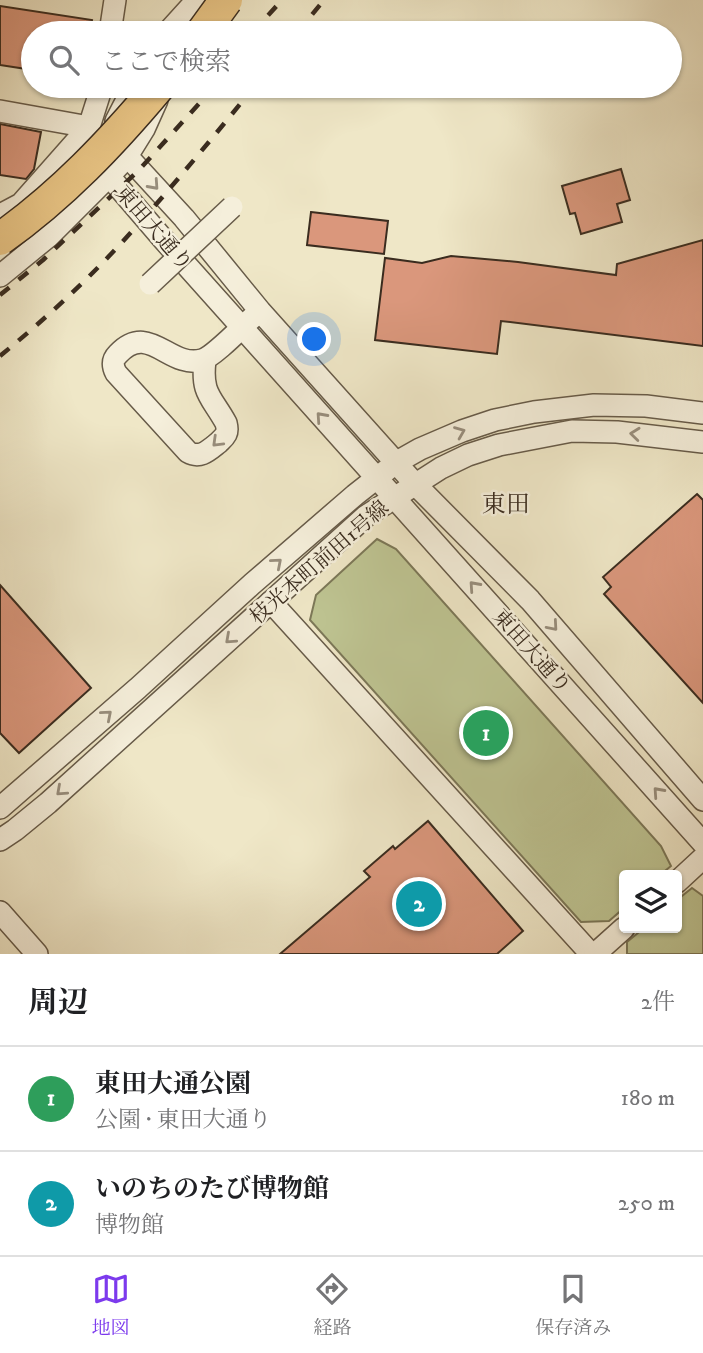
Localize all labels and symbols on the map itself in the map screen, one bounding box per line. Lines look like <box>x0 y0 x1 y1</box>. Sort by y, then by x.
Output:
one-way arrow <box>146 177 158 190</box>
street label: 東田大通り <box>109 181 197 277</box>
your location <box>297 322 331 356</box>
one-way arrow <box>317 412 330 425</box>
one-way arrow <box>454 426 466 440</box>
one-way arrow <box>629 427 640 442</box>
one-way arrow <box>213 433 226 446</box>
district label: 東田 <box>482 490 530 520</box>
street label: 枝光本町前田1号線 <box>245 495 394 630</box>
one-way arrow <box>268 559 281 571</box>
one-way arrow <box>470 581 482 594</box>
street label: 東田大通り <box>486 604 576 699</box>
one-way arrow <box>545 618 557 631</box>
one-way arrow <box>225 630 238 643</box>
pin: 1 <box>463 707 509 759</box>
one-way arrow <box>99 711 112 723</box>
one-way arrow <box>56 783 69 795</box>
one-way arrow <box>653 788 666 801</box>
pin: 2 <box>396 878 442 930</box>

